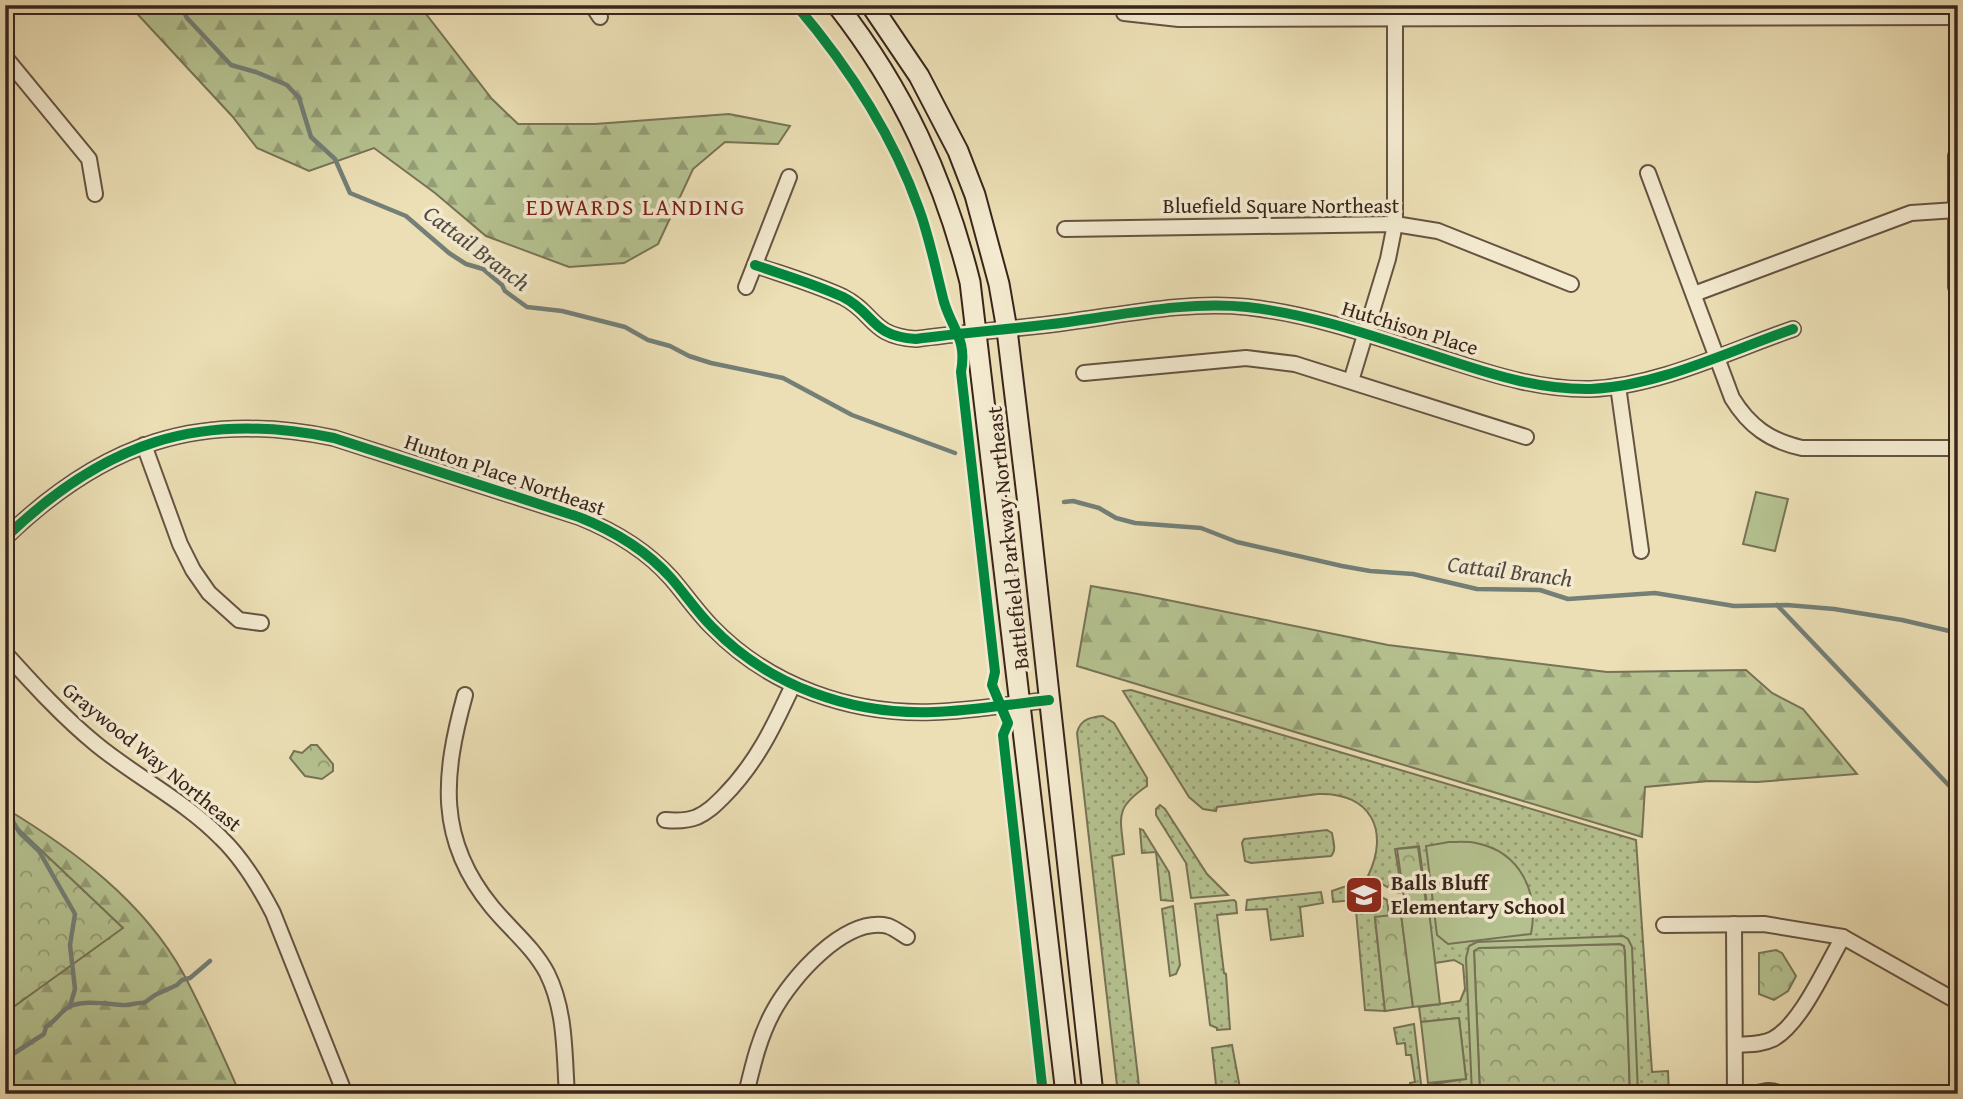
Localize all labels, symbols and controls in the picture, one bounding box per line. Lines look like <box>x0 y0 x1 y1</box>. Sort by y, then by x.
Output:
district label: EDWARDS LANDING <box>526 190 746 223</box>
street label: Bluefield Square Northeast <box>1163 190 1400 221</box>
water label: Cattail Branch <box>417 197 538 299</box>
street label: Hutchison Place <box>1338 292 1482 363</box>
street label: Battlefield Parkway Northeast <box>978 404 1037 671</box>
street label: Hunton Place Northeast <box>401 426 610 524</box>
water label: Cattail Branch <box>1446 546 1575 595</box>
street label: Graywood Way Northeast <box>56 674 249 839</box>
place label: Balls Bluff Elementary School <box>1391 867 1566 922</box>
school or university icon: Balls Bluff Elementary School <box>1343 874 1385 916</box>

